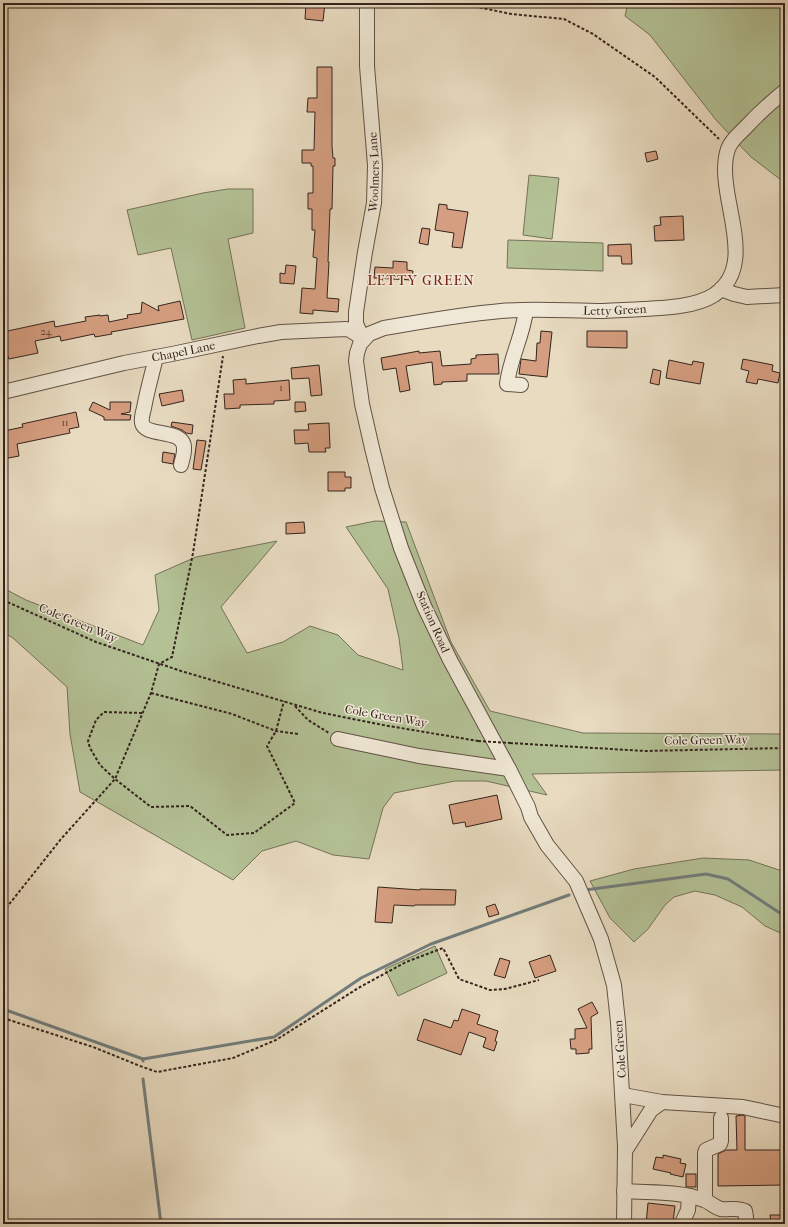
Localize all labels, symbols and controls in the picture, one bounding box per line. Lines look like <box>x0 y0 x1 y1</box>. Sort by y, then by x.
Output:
street label: Woolmers Lane <box>365 131 382 214</box>
district label: LETTY GREEN <box>367 272 475 289</box>
street label: Letty Green <box>583 302 647 318</box>
house number: 24 <box>40 326 53 338</box>
street label: Chapel Lane <box>151 338 216 365</box>
house number: 1 <box>279 382 283 394</box>
house number: 11 <box>61 417 69 429</box>
street label: Station Road <box>413 589 453 655</box>
street label: Cole Green Way <box>37 600 120 646</box>
street label: Cole Green Way <box>344 702 429 730</box>
street label: Cole Green Way <box>664 732 748 748</box>
street label: Cole Green <box>611 1019 629 1079</box>

